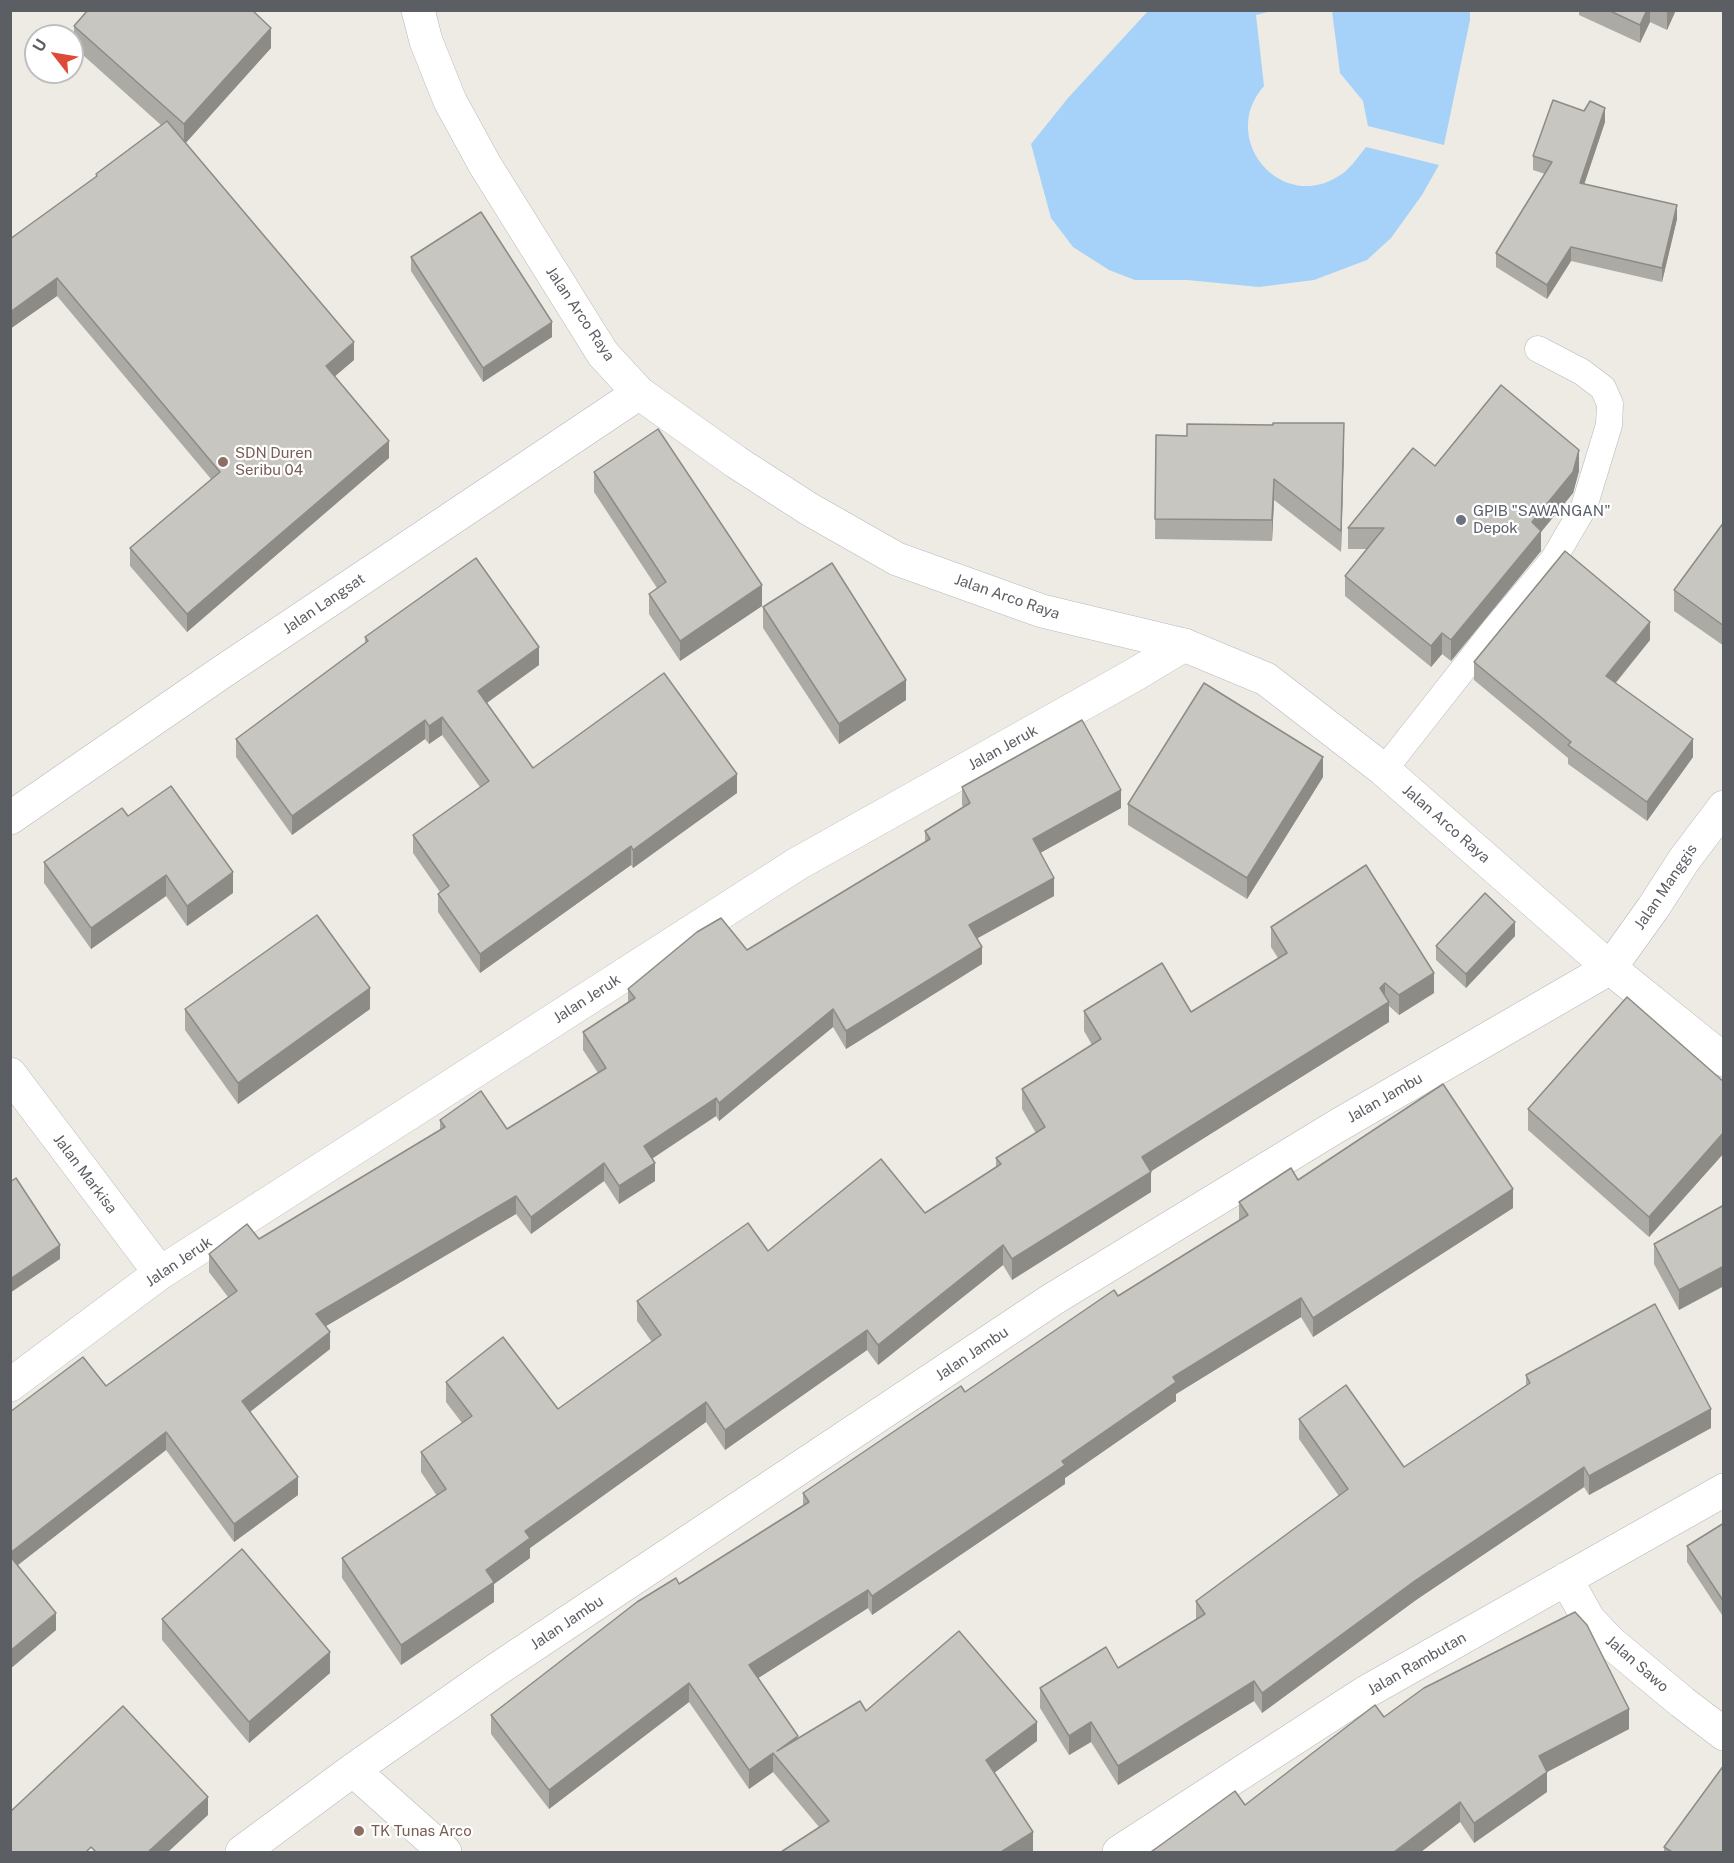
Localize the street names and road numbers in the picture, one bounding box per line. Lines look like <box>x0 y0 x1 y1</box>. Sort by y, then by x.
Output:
street label: Jalan Arco Raya <box>542 263 618 365</box>
street label: Jalan Langsat <box>280 570 368 638</box>
street label: Jalan Arco Raya <box>952 571 1062 623</box>
street label: Jalan Jeruk <box>965 722 1041 774</box>
street label: Jalan Arco Raya <box>1399 781 1493 867</box>
street label: Jalan Manggis <box>1631 841 1701 933</box>
street label: Jalan Jeruk <box>550 971 624 1027</box>
street label: Jalan Jambu <box>1344 1069 1426 1127</box>
street label: Jalan Markisa <box>49 1131 121 1217</box>
street label: Jalan Jeruk <box>142 1233 216 1291</box>
street label: Jalan Jambu <box>932 1323 1012 1385</box>
street label: Jalan Jambu <box>527 1592 607 1654</box>
street label: Jalan Rambutan <box>1365 1629 1469 1699</box>
street label: Jalan Sawo <box>1602 1632 1672 1696</box>

